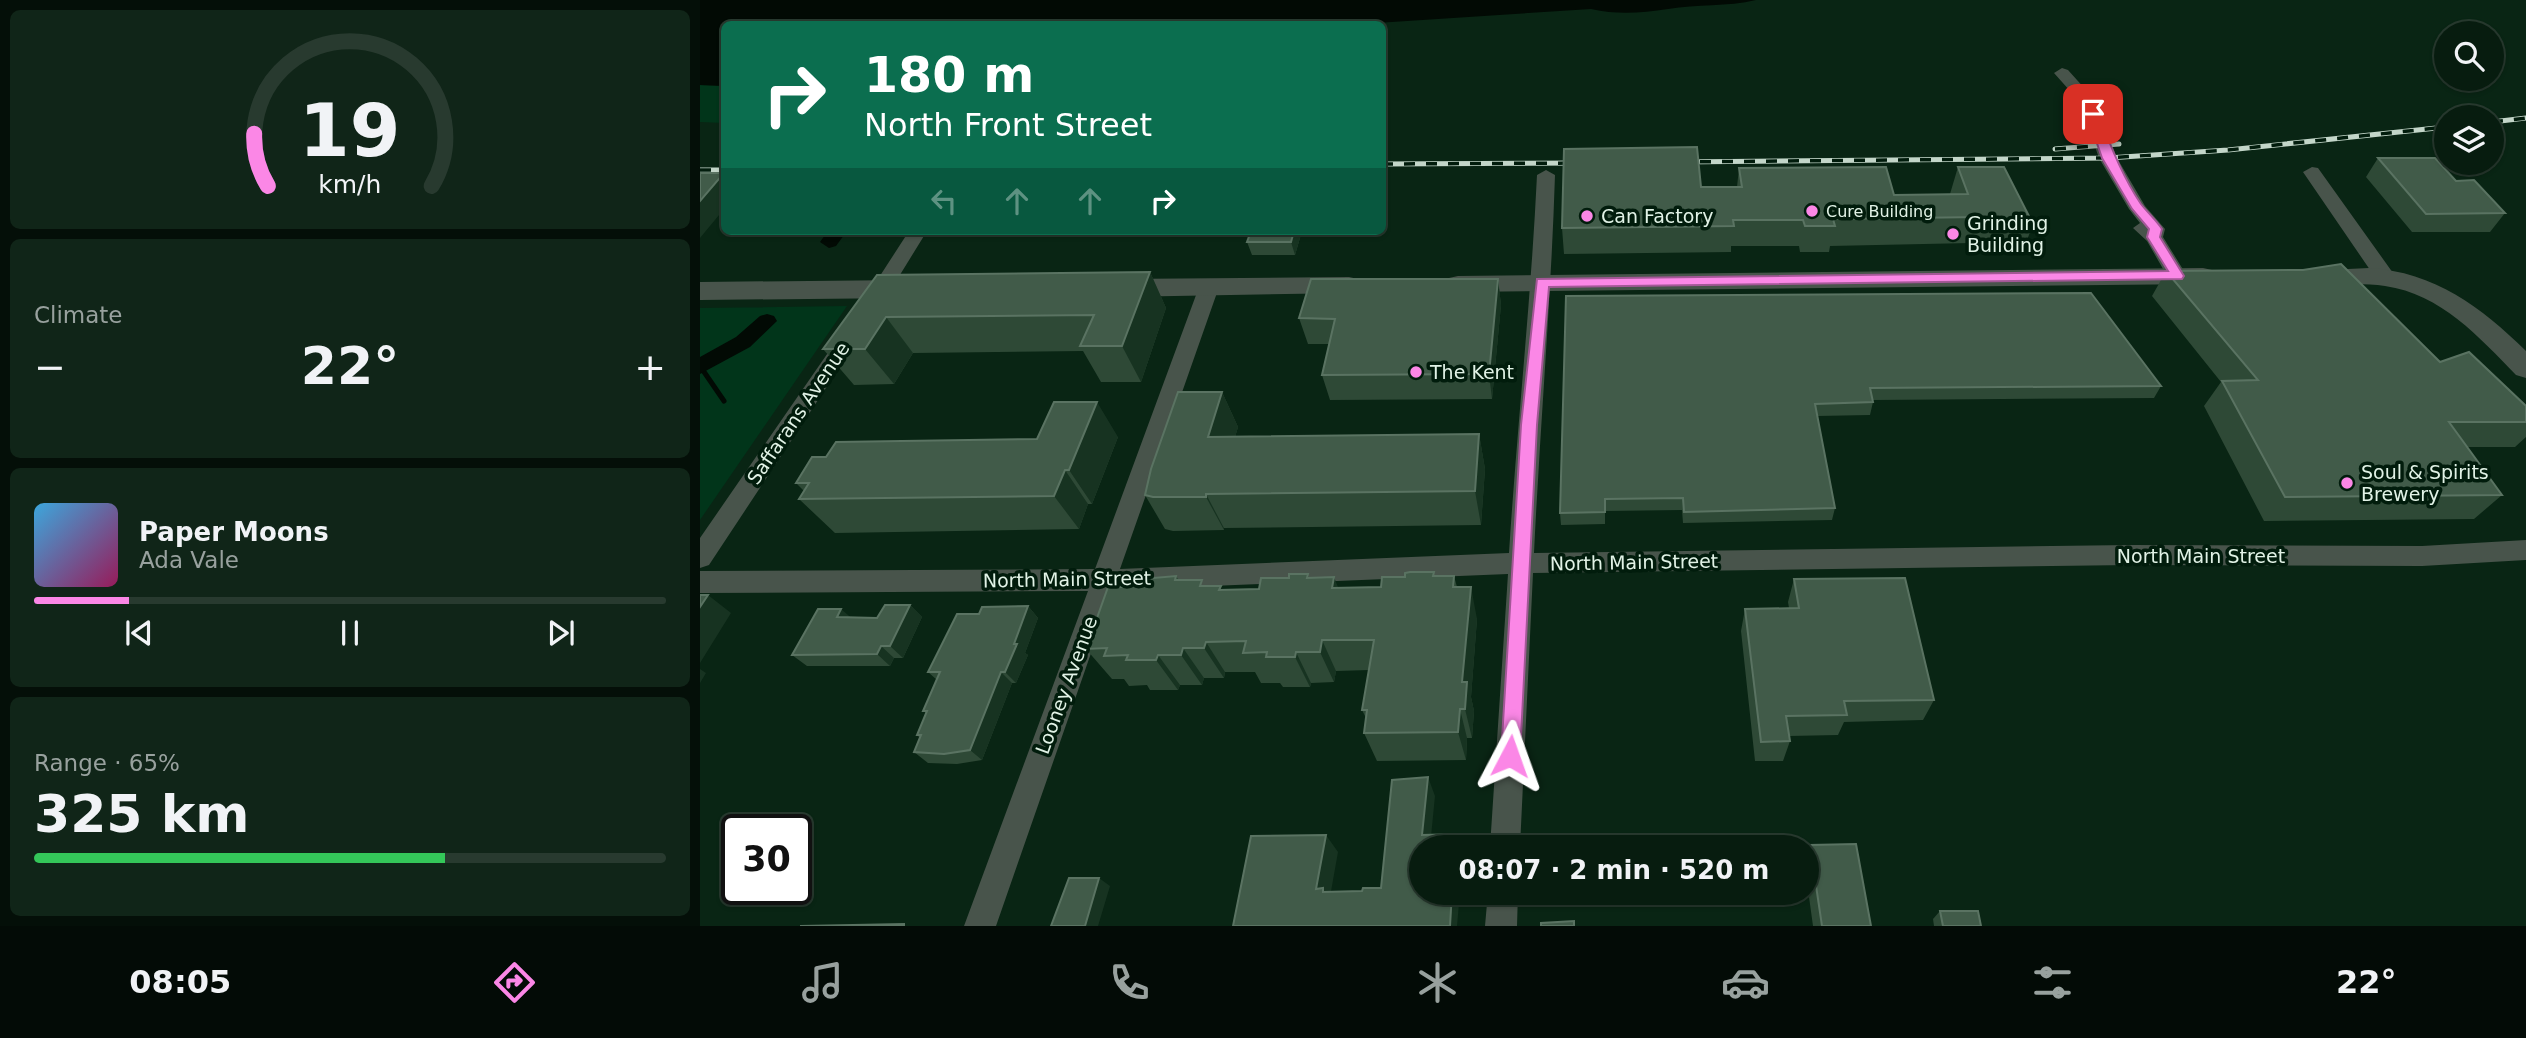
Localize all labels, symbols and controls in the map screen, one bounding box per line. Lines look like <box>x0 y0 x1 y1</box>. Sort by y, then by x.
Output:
map controls <box>2434 21 2504 175</box>
button: search <box>2434 21 2504 91</box>
text: 180 m <box>864 47 1034 104</box>
icon: right <box>749 49 840 140</box>
pin <box>2063 84 2123 144</box>
text: 19 <box>299 88 401 173</box>
icon: arrive <box>2074 95 2112 133</box>
button: layers <box>2434 105 2504 175</box>
text: North Front Street <box>864 106 1152 144</box>
text: km/h <box>318 169 382 198</box>
icon: left <box>925 182 963 220</box>
icon: ahead <box>998 182 1036 220</box>
icon: ahead <box>1071 182 1109 220</box>
icon: right <box>1144 182 1182 220</box>
place label: Cure Building <box>1826 202 1933 221</box>
marker: Cure Building <box>1804 203 1820 219</box>
place label: Can Factory <box>1601 205 1713 227</box>
marker: Can Factory <box>1579 208 1595 224</box>
place label: Grinding Building <box>1967 212 2048 256</box>
marker: Grinding Building <box>1945 226 1961 242</box>
text: Climate <box>34 302 123 328</box>
text: 22° <box>301 336 399 396</box>
street label: Saffarans Avenue <box>742 338 854 488</box>
text: − <box>34 345 66 389</box>
text: + <box>634 345 666 389</box>
place label: The Kent <box>1429 361 1514 383</box>
marker: The Kent <box>1408 364 1424 380</box>
place label: Soul & Spirits Brewery <box>2361 461 2489 505</box>
marker: Soul & Spirits Brewery <box>2339 475 2355 491</box>
text: Paper Moons <box>139 517 329 547</box>
street label: North Main Street <box>2117 545 2285 567</box>
text: Ada Vale <box>139 547 239 573</box>
street label: North Main Street <box>1550 550 1718 574</box>
street label: North Main Street <box>983 567 1151 591</box>
street label: Looney Avenue <box>1031 613 1101 757</box>
icon: previous <box>120 614 158 652</box>
icon: pause <box>331 614 369 652</box>
icon: next <box>542 614 580 652</box>
position arrow <box>1473 719 1547 793</box>
text: Range · 65% <box>34 750 180 776</box>
text: 325 km <box>34 784 249 844</box>
speed limit sign: 30 <box>721 814 812 905</box>
text: 08:07 · 2 min · 520 m <box>1459 855 1769 885</box>
icon: directions <box>490 958 539 1007</box>
icon: music <box>798 958 847 1007</box>
icon: phone <box>1105 958 1154 1007</box>
icon: climate <box>1413 958 1462 1007</box>
icon: car <box>1721 958 1770 1007</box>
icon: filters <box>2028 958 2077 1007</box>
text: 08:05 <box>129 963 231 1001</box>
text: 22° <box>2336 963 2397 1001</box>

